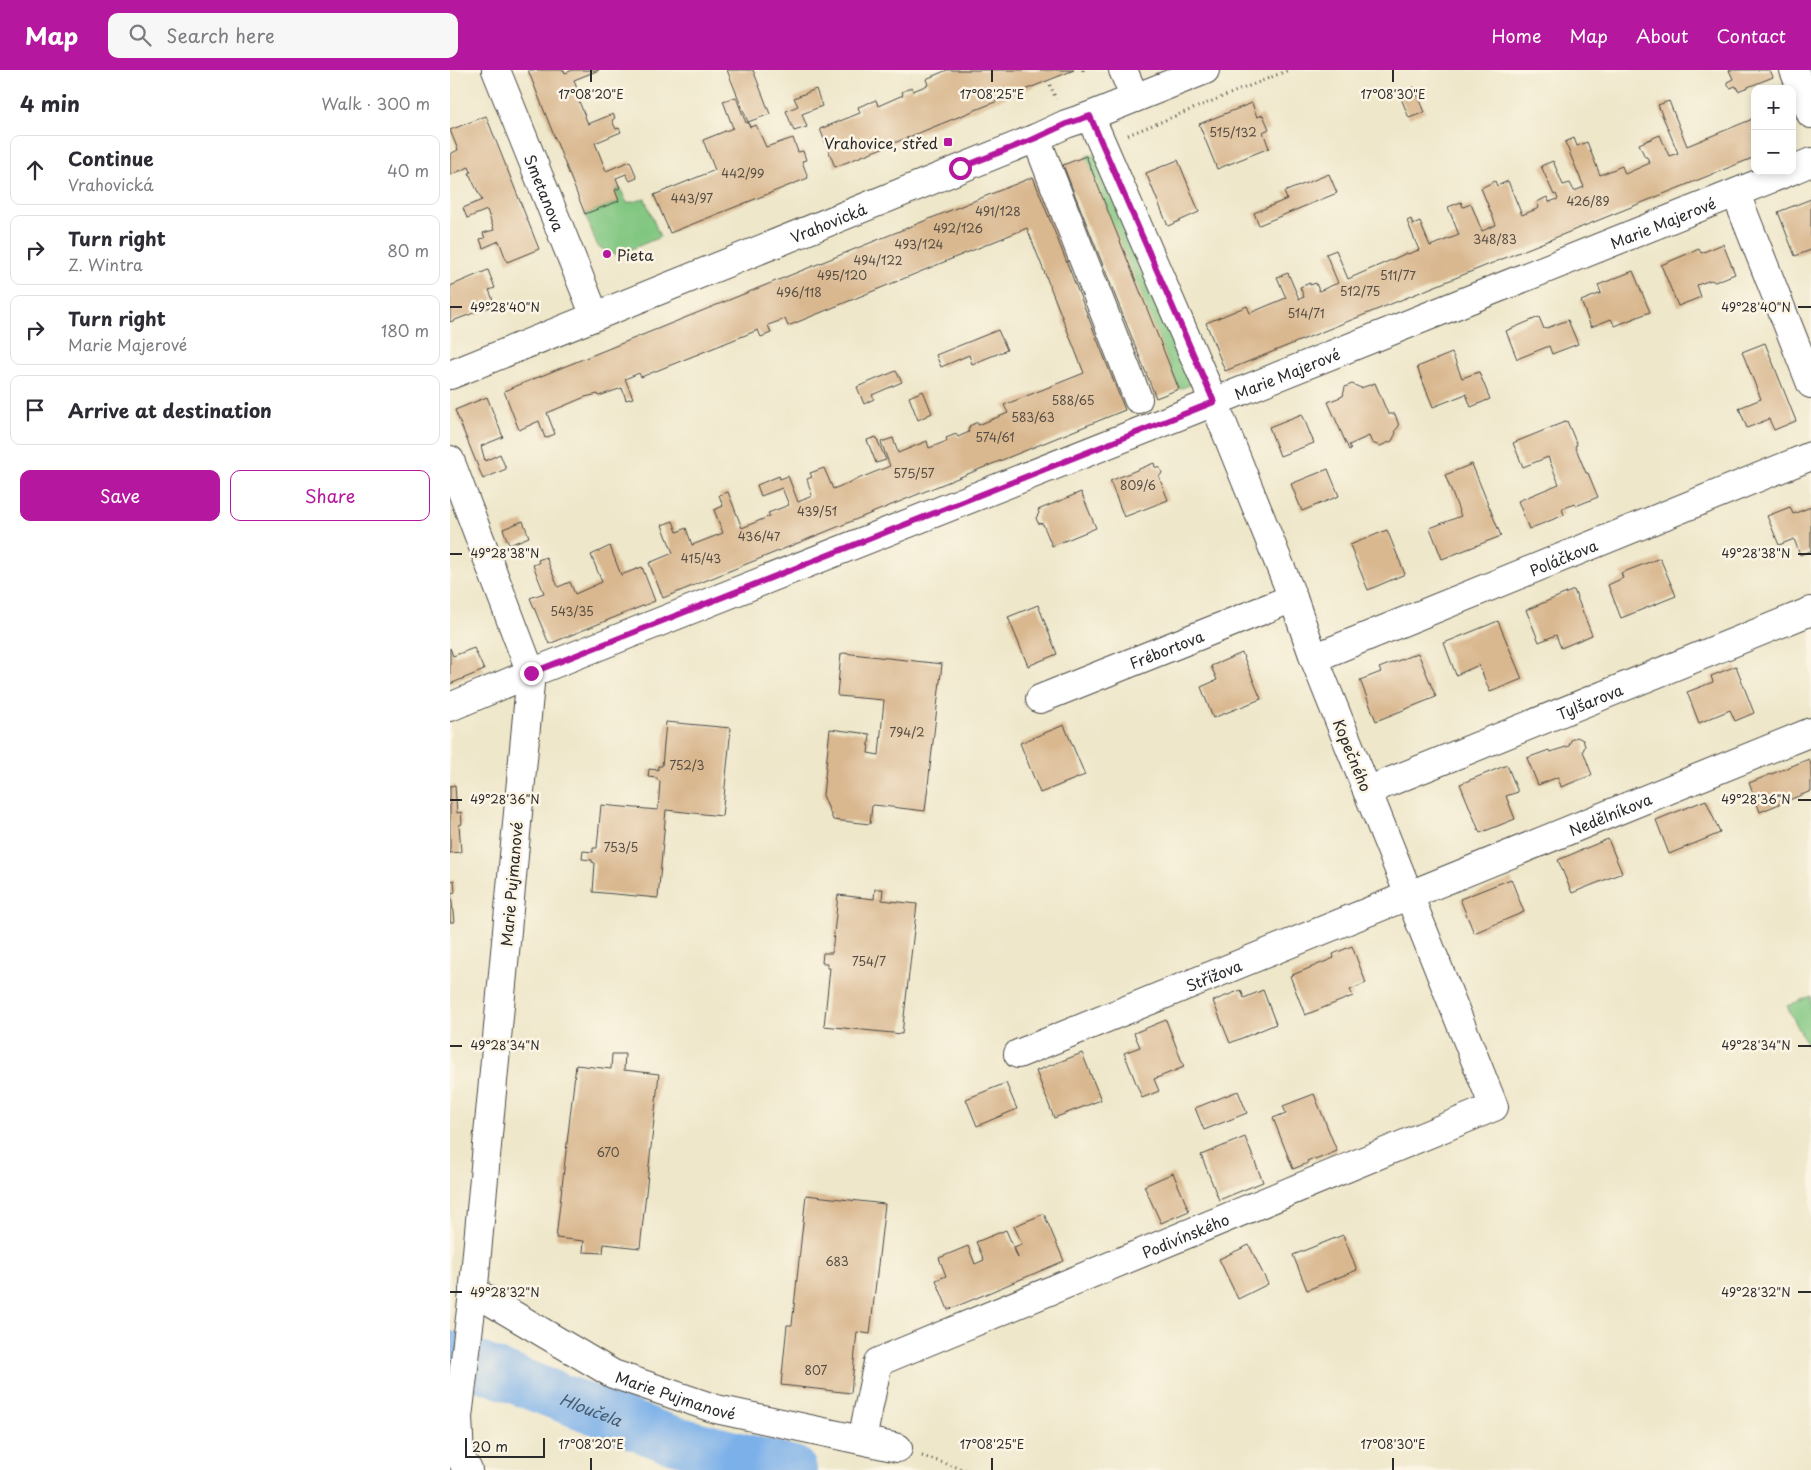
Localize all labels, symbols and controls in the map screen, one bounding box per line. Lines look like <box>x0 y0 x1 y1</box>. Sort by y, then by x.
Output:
search box <box>108 13 458 58</box>
text: Map <box>25 17 78 53</box>
icon: search <box>126 21 154 49</box>
text: Search here <box>166 21 275 49</box>
text: Home <box>1491 22 1541 49</box>
text: Map <box>1569 22 1608 49</box>
text: About <box>1636 22 1688 49</box>
text: Contact <box>1716 22 1786 49</box>
text: 17°08'20"E <box>558 85 624 103</box>
text: 17°08'25"E <box>960 85 1024 103</box>
text: 17°08'30"E <box>1360 85 1426 103</box>
map controls <box>1751 85 1796 175</box>
button: + <box>1751 85 1796 130</box>
text: 4 min <box>20 87 80 119</box>
text: Walk · 300 m <box>321 91 430 115</box>
house number: 515/132 <box>1209 123 1257 141</box>
button: − <box>1751 130 1796 175</box>
place label: Vrahovice, střed <box>824 131 938 154</box>
marker: Vrahovice, střed <box>942 136 954 148</box>
text: Continue <box>68 144 154 172</box>
street label: Smetanova <box>519 150 571 235</box>
icon: ahead <box>21 156 49 184</box>
route start <box>949 157 972 180</box>
text: 40 m <box>387 158 429 182</box>
house number: 442/99 <box>721 164 765 182</box>
text: Vrahovická <box>68 172 154 196</box>
house number: 443/97 <box>671 189 713 207</box>
street label: Marie Majerové <box>1606 191 1719 254</box>
house number: 426/89 <box>1566 192 1610 210</box>
street label: Vrahovická <box>787 196 870 248</box>
house number: 491/128 <box>975 202 1021 220</box>
house number: 492/126 <box>933 219 983 237</box>
text: Turn right <box>68 224 166 252</box>
house number: 348/83 <box>1473 230 1517 248</box>
house number: 493/124 <box>894 235 944 253</box>
icon: right <box>21 236 49 264</box>
text: 80 m <box>387 238 429 262</box>
place label: Pieta <box>617 243 654 266</box>
marker: Pieta <box>601 248 613 260</box>
house number: 494/122 <box>853 251 903 269</box>
text: Z. Wintra <box>68 252 143 276</box>
house number: 495/120 <box>817 266 867 284</box>
house number: 511/77 <box>1380 266 1417 284</box>
house number: 512/75 <box>1340 282 1380 300</box>
house number: 496/118 <box>776 283 822 301</box>
text: 49°28'40"N <box>470 298 540 316</box>
text: 49°28'40"N <box>1721 298 1791 316</box>
text: Turn right <box>68 304 166 332</box>
house number: 514/71 <box>1287 304 1325 322</box>
icon: right <box>21 316 49 344</box>
text: 180 m <box>381 318 429 342</box>
text: Marie Majerové <box>68 332 187 356</box>
street label: Marie Majerové <box>1230 341 1343 404</box>
house number: 588/65 <box>1052 391 1094 409</box>
icon: arrive <box>21 396 49 424</box>
text: Arrive at destination <box>68 396 272 424</box>
house number: 583/63 <box>1011 408 1055 426</box>
house number: 574/61 <box>975 428 1015 446</box>
house number: 575/57 <box>893 464 935 482</box>
button: Save <box>20 470 220 521</box>
button: Share <box>230 470 430 521</box>
house number: 809/6 <box>1120 476 1156 494</box>
house number: 439/51 <box>797 502 837 520</box>
house number: 436/47 <box>738 527 781 545</box>
street label: Poláčkova <box>1526 532 1601 581</box>
text: 49°28'38"N <box>471 544 539 562</box>
text: 49°28'38"N <box>1722 544 1790 562</box>
house number: 415/43 <box>681 549 721 567</box>
house number: 543/35 <box>550 602 594 620</box>
street label: Frébortova <box>1126 623 1208 674</box>
route end <box>520 662 543 685</box>
street label: Tylšarova <box>1553 677 1627 725</box>
street label: Kopečného <box>1328 715 1378 795</box>
house number: 794/2 <box>890 723 924 741</box>
house number: 752/3 <box>670 756 705 774</box>
street label: Nedělníkova <box>1565 786 1656 841</box>
text: 49°28'36"N <box>470 790 540 808</box>
text: 49°28'36"N <box>1721 790 1791 808</box>
street label: Marie Pujmanové <box>494 821 528 947</box>
house number: 753/5 <box>604 838 638 856</box>
house number: 754/7 <box>852 952 886 970</box>
street label: Střížova <box>1182 953 1246 996</box>
text: 49°28'34"N <box>470 1036 540 1054</box>
text: 49°28'34"N <box>1721 1036 1791 1054</box>
house number: 670 <box>596 1143 620 1161</box>
street label: Podivínského <box>1138 1207 1232 1263</box>
house number: 683 <box>825 1252 849 1270</box>
text: 49°28'32"N <box>470 1283 540 1301</box>
text: 49°28'32"N <box>1721 1283 1791 1301</box>
house number: 807 <box>805 1361 828 1379</box>
street label: Marie Pujmanové <box>613 1364 738 1424</box>
water label: Hloučela <box>557 1386 626 1432</box>
scale bar <box>465 1435 545 1458</box>
text: 17°08'20"E <box>558 1435 624 1453</box>
text: 17°08'25"E <box>960 1435 1024 1453</box>
text: 17°08'30"E <box>1360 1435 1426 1453</box>
text: 20 m <box>472 1436 508 1457</box>

